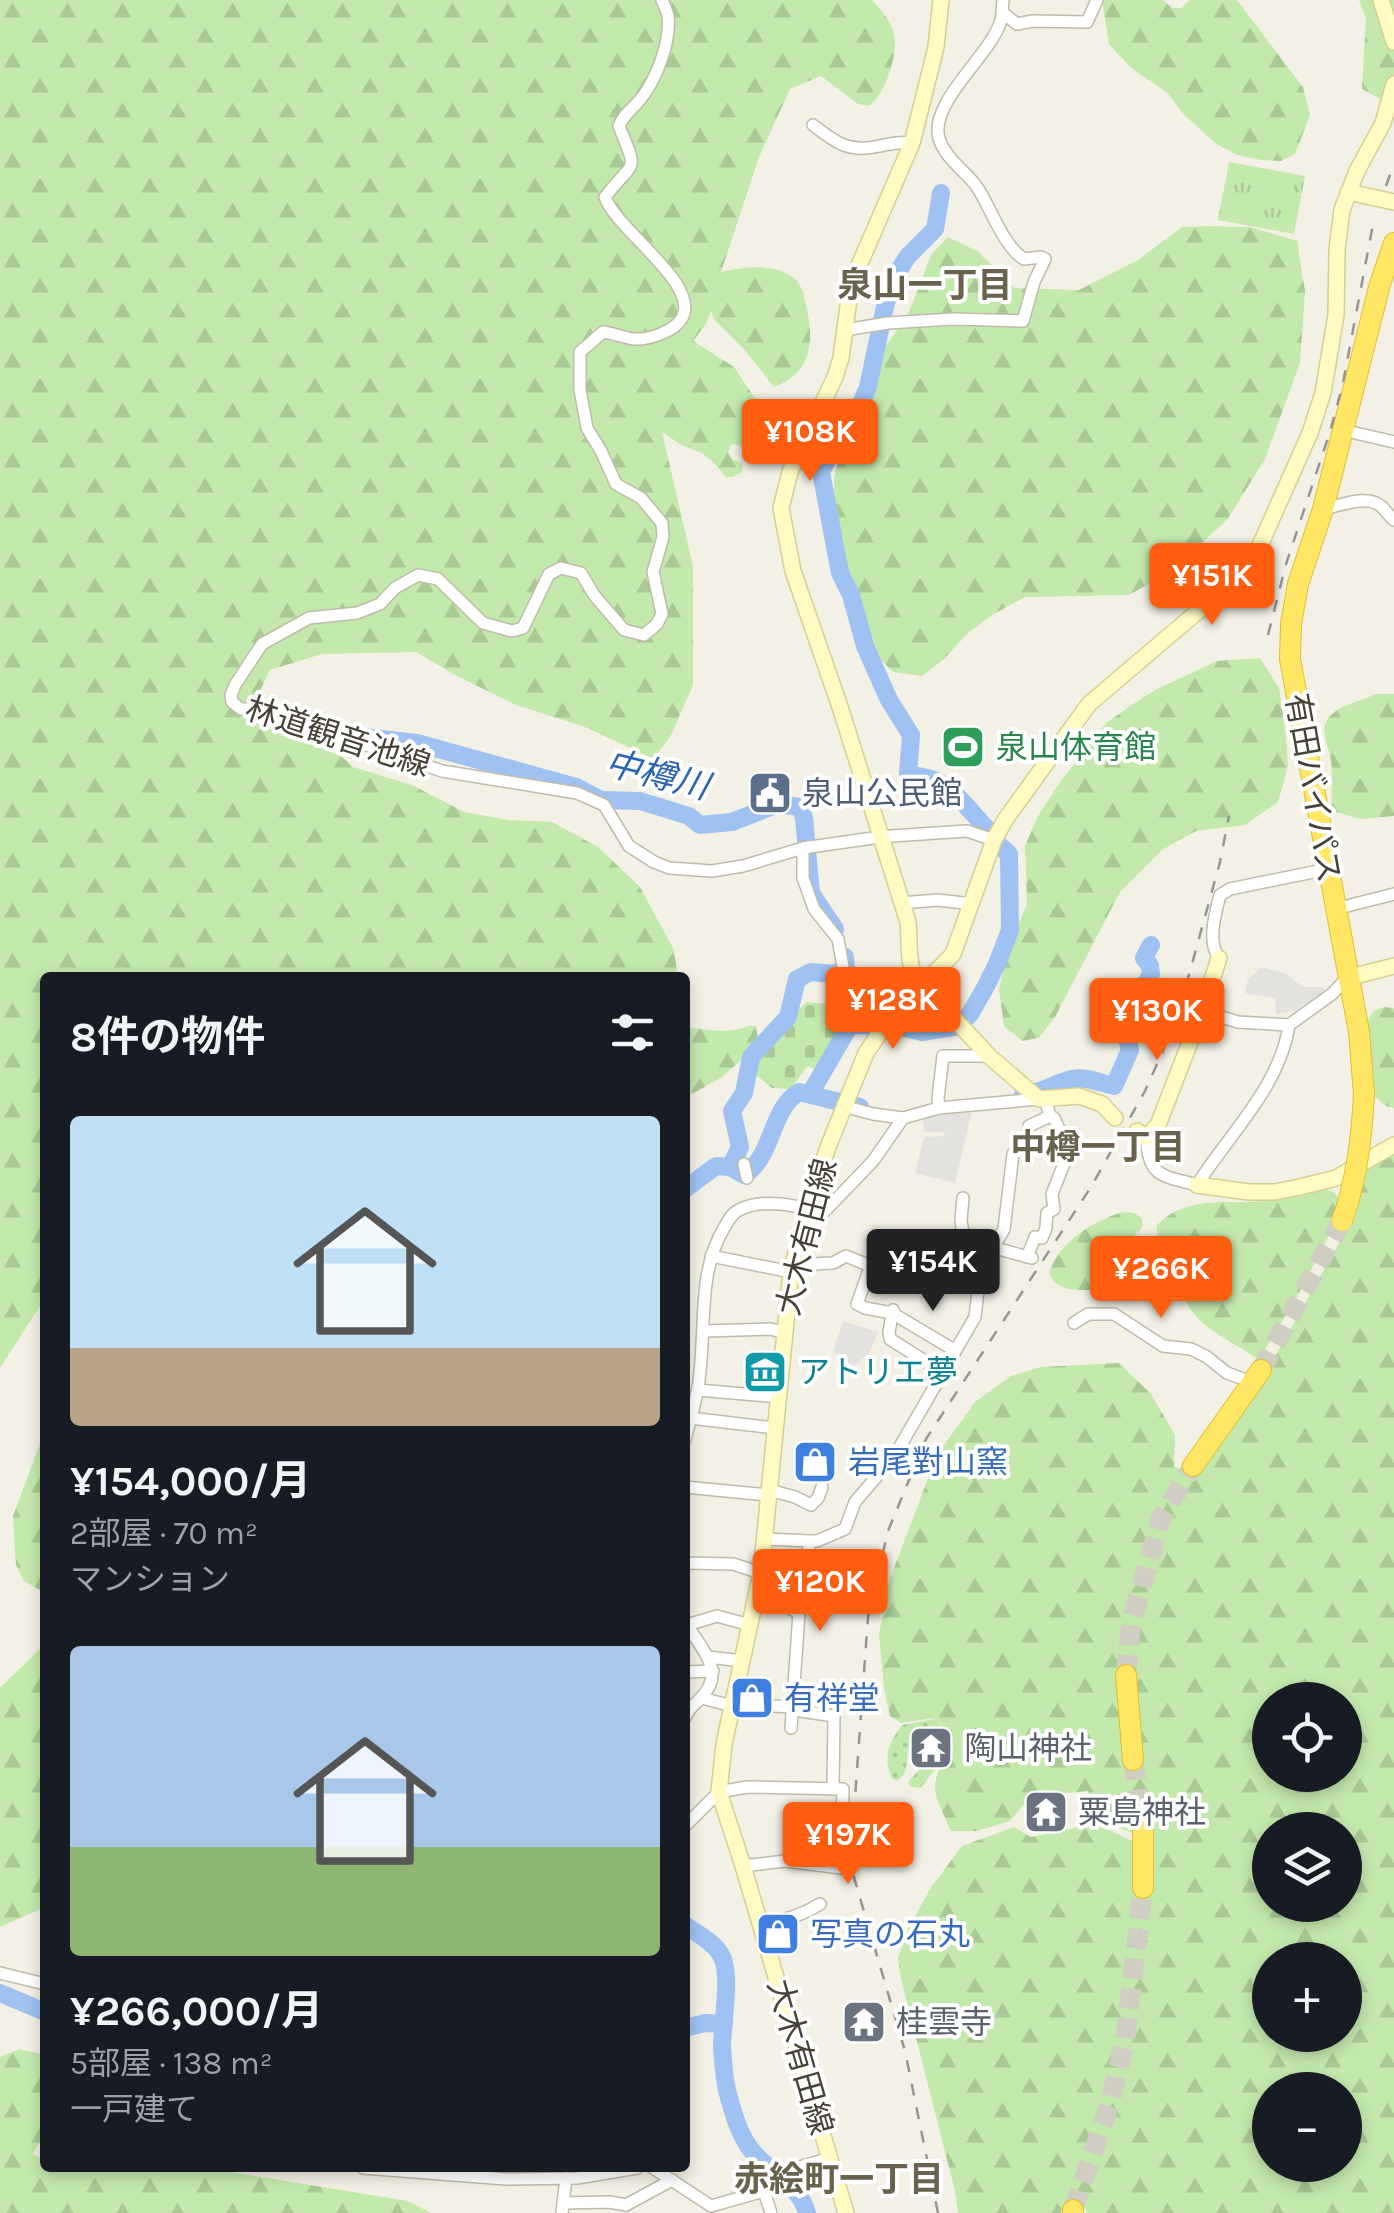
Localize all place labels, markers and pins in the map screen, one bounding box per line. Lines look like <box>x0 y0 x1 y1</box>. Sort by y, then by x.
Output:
pin: ¥108K <box>740 399 880 484</box>
pin: ¥151K <box>1142 543 1282 628</box>
sports icon: 泉山体育館 <box>940 724 986 770</box>
place label: 泉山体育館 <box>996 729 1156 766</box>
public building icon: 泉山公民館 <box>747 770 793 816</box>
place label: 泉山公民館 <box>802 775 962 812</box>
pin: ¥128K <box>823 967 963 1052</box>
pin: ¥130K <box>1087 978 1227 1063</box>
pin: ¥154K <box>863 1229 1003 1314</box>
pin: ¥266K <box>1091 1236 1231 1321</box>
museum icon: アトリエ夢 <box>742 1349 788 1395</box>
place label: アトリエ夢 <box>798 1354 958 1391</box>
shop icon: 岩尾對山窯 <box>792 1439 838 1485</box>
place label: 岩尾對山窯 <box>848 1444 1008 1481</box>
pin: ¥120K <box>750 1549 890 1634</box>
shop icon: 有祥堂 <box>729 1675 775 1721</box>
place label: 有祥堂 <box>784 1680 880 1717</box>
temple icon: 陶山神社 <box>908 1725 954 1771</box>
place label: 陶山神社 <box>964 1730 1092 1767</box>
temple icon: 粟島神社 <box>1023 1789 1069 1835</box>
place label: 粟島神社 <box>1078 1794 1206 1831</box>
pin: ¥197K <box>778 1802 918 1887</box>
shop icon: 写真の石丸 <box>755 1911 801 1957</box>
place label: 写真の石丸 <box>810 1916 970 1953</box>
temple icon: 桂雲寺 <box>841 1999 887 2045</box>
place label: 桂雲寺 <box>896 2004 992 2041</box>

